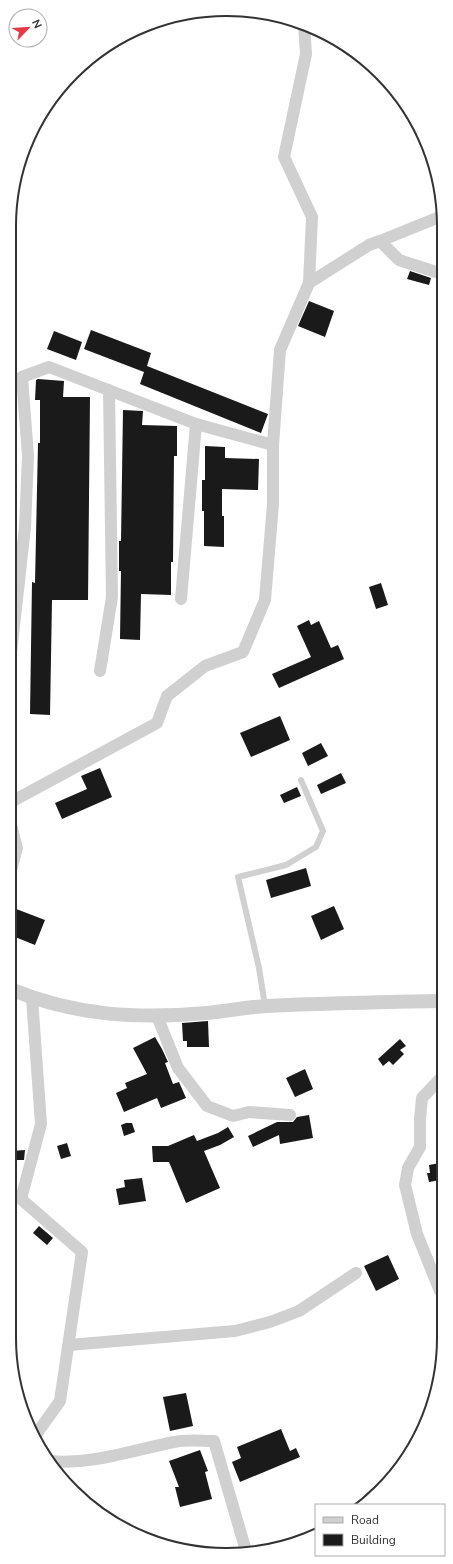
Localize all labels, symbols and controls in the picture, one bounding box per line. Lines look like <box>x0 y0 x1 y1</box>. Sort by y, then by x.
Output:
north arrow <box>8 8 48 48</box>
text: N <box>28 17 45 31</box>
legend <box>315 1504 445 1556</box>
text: Road <box>351 1512 379 1528</box>
text: Building <box>351 1532 396 1548</box>

